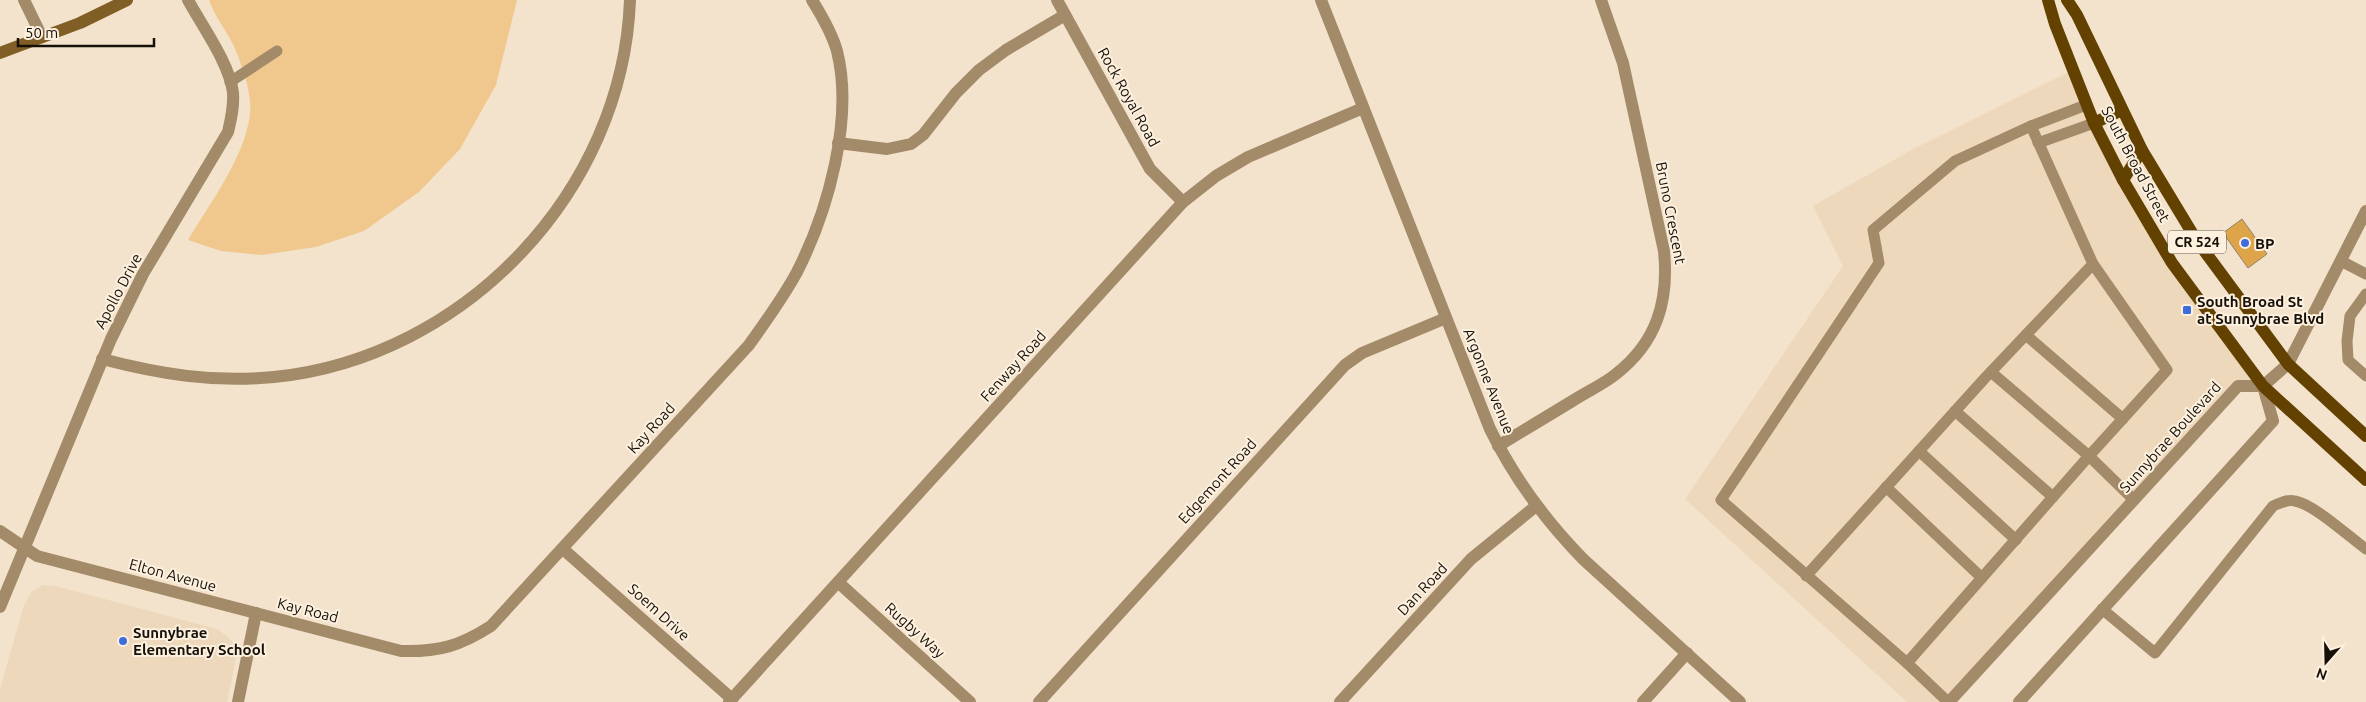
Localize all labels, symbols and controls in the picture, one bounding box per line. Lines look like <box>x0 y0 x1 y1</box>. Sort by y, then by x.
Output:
scale bar <box>18 15 154 47</box>
text: 50 m <box>25 24 58 41</box>
street label: Rock Royal Road <box>1095 44 1163 150</box>
street label: South Broad Street <box>2098 103 2174 225</box>
street label: Bruno Crescent <box>1653 160 1689 266</box>
road number: CR 524 <box>2168 230 2226 253</box>
place label: BP <box>2255 235 2274 252</box>
marker: BP <box>2239 237 2251 249</box>
street label: Apollo Drive <box>91 250 145 332</box>
place label: South Broad St at Sunnybrae Blvd <box>2197 293 2324 327</box>
marker: South Broad St at Sunnybrae Blvd <box>2181 304 2193 316</box>
street label: Argonne Avenue <box>1460 326 1518 436</box>
street label: Fenway Road <box>977 327 1049 405</box>
street label: Sunnybrae Boulevard <box>2116 378 2224 496</box>
street label: Kay Road <box>624 399 678 457</box>
street label: Edgemont Road <box>1174 435 1260 527</box>
street label: Elton Avenue <box>128 555 218 595</box>
street label: Dan Road <box>1394 559 1450 619</box>
street label: Soem Drive <box>625 580 693 644</box>
street label: Kay Road <box>276 594 340 626</box>
street label: Rugby Way <box>882 599 948 661</box>
place label: Sunnybrae Elementary School <box>133 624 266 658</box>
marker: Sunnybrae Elementary School <box>117 635 129 647</box>
north arrow <box>2301 637 2351 687</box>
text: N <box>2314 665 2329 684</box>

